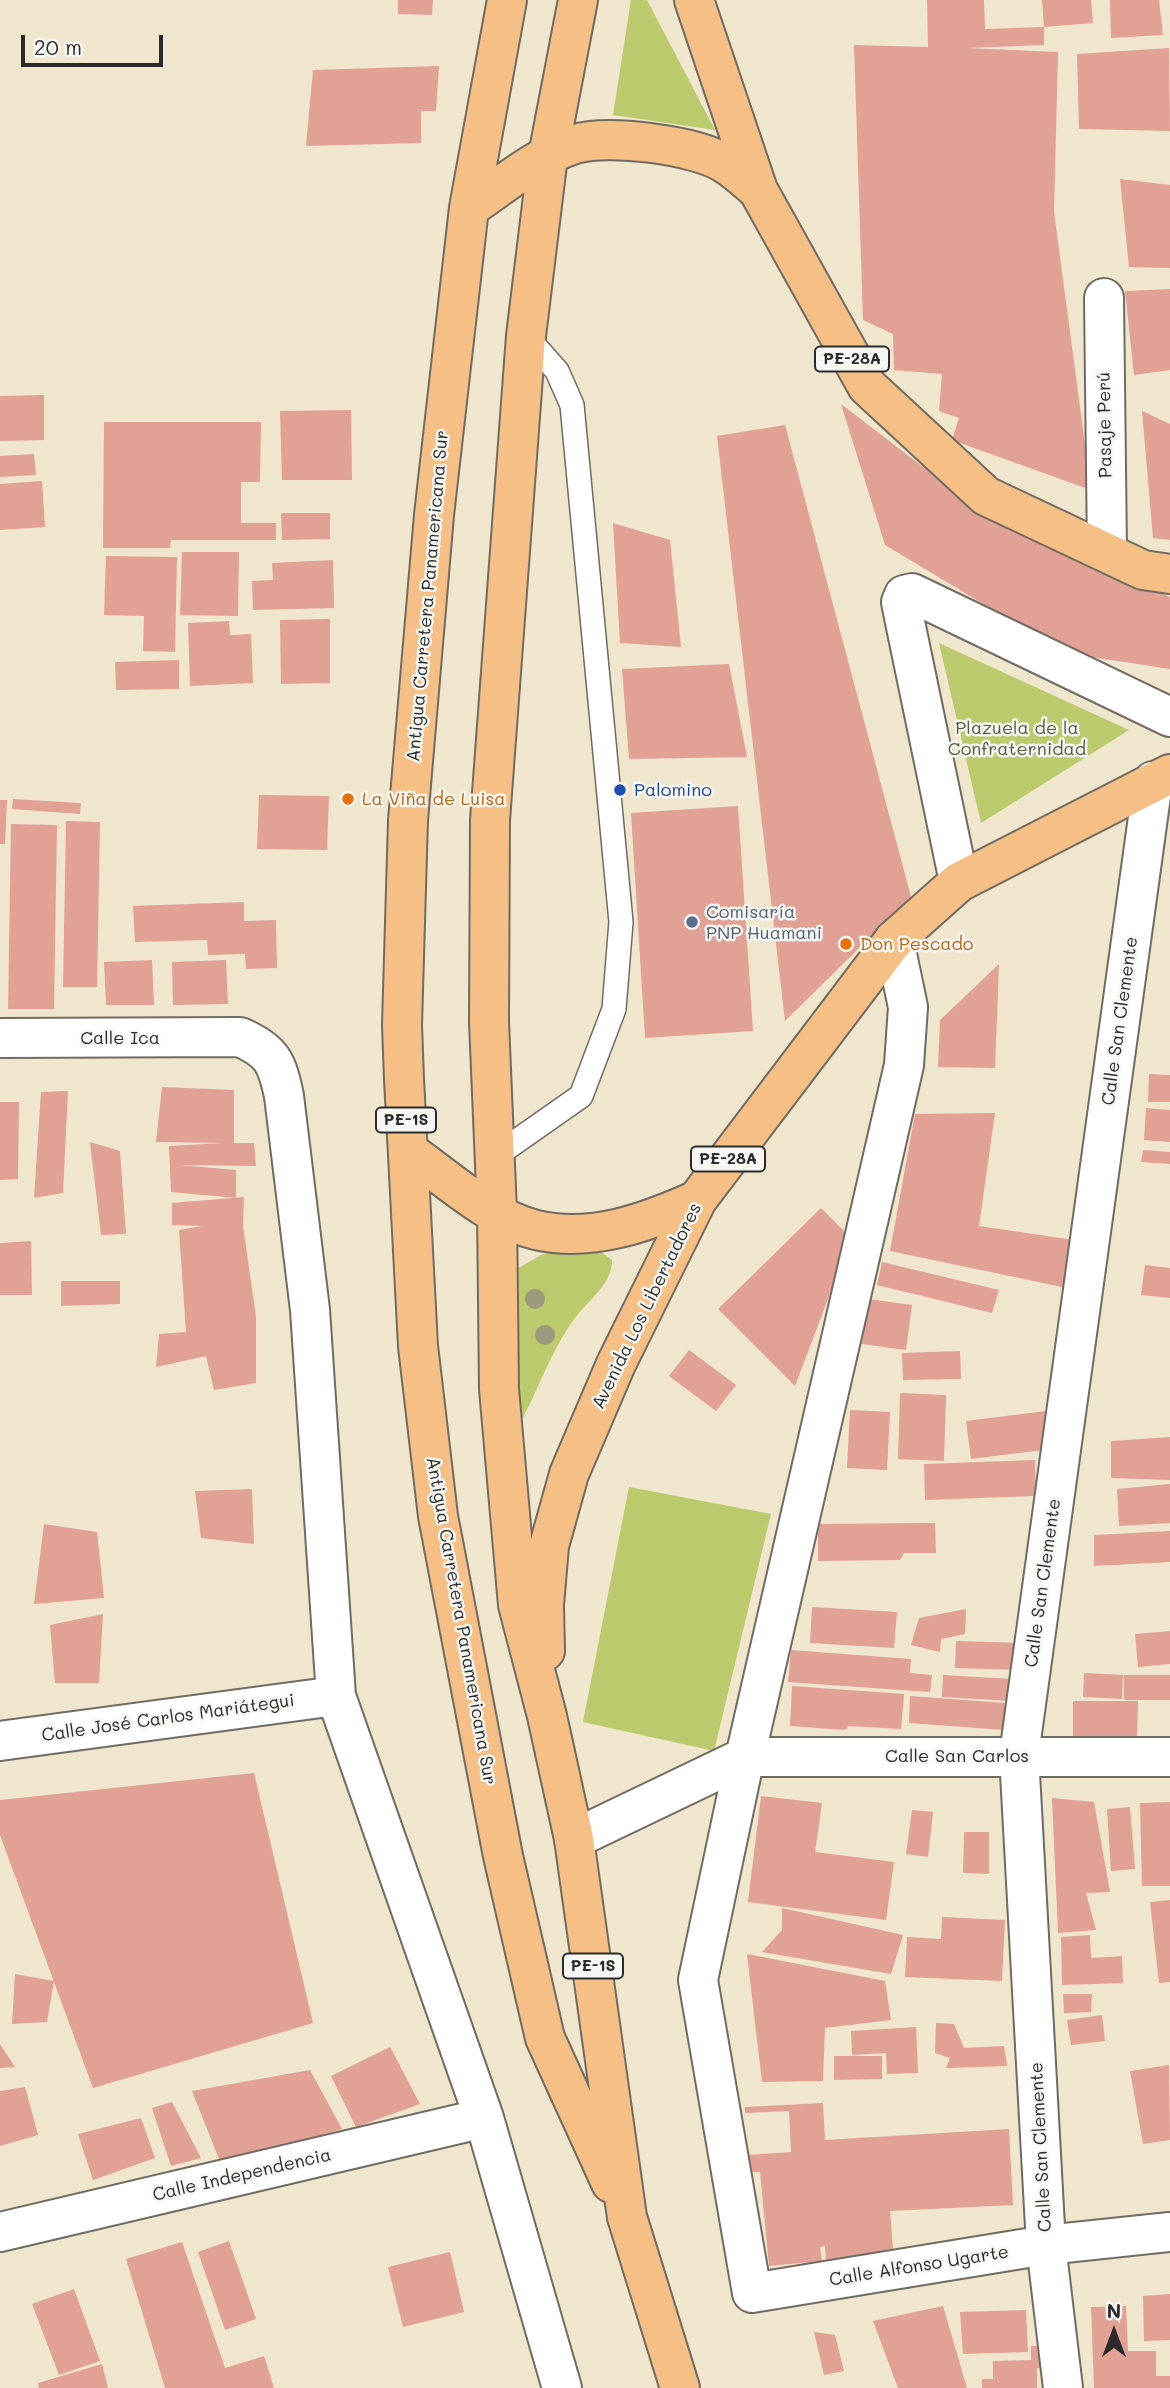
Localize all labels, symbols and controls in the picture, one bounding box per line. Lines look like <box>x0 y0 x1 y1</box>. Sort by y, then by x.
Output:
scale bar <box>24 21 166 65</box>
text: 20 m <box>34 33 82 60</box>
road number: PE-28A <box>815 346 889 372</box>
street label: Pasaje Perú <box>1093 372 1117 478</box>
street label: Antigua Carretera Panamericana Sur <box>403 429 453 763</box>
park label: Plazuela de la Confraternidad <box>948 717 1086 760</box>
place label: Palomino <box>634 779 712 801</box>
marker: Palomino <box>612 782 628 798</box>
place label: La Viña de Luisa <box>362 788 506 810</box>
marker: La Viña de Luisa <box>340 791 356 807</box>
place label: Comisaría PNP Huamani <box>706 901 822 944</box>
marker: Comisaría PNP Huamani <box>684 914 700 930</box>
place label: Don Pescado <box>860 933 974 955</box>
street label: Calle San Clemente <box>1097 935 1143 1107</box>
marker: Don Pescado <box>838 936 854 952</box>
street label: Calle Ica <box>80 1027 160 1049</box>
road number: PE-1S <box>376 1108 436 1132</box>
road number: PE-28A <box>691 1147 765 1172</box>
street label: Avenida Los Libertadores <box>588 1199 706 1413</box>
street label: Antigua Carretera Panamericana Sur <box>421 1455 501 1787</box>
street label: Calle San Clemente <box>1020 1497 1066 1669</box>
street label: Calle José Carlos Mariátegui <box>40 1690 296 1746</box>
street label: Calle San Carlos <box>885 1745 1029 1767</box>
road number: PE-1S <box>563 1954 623 1978</box>
street label: Calle San Clemente <box>1026 2061 1056 2233</box>
street label: Calle Independencia <box>151 2144 333 2206</box>
street label: Calle Alfonso Ugarte <box>828 2241 1010 2291</box>
north arrow <box>1079 2297 1149 2367</box>
text: N <box>1107 2298 1121 2323</box>

